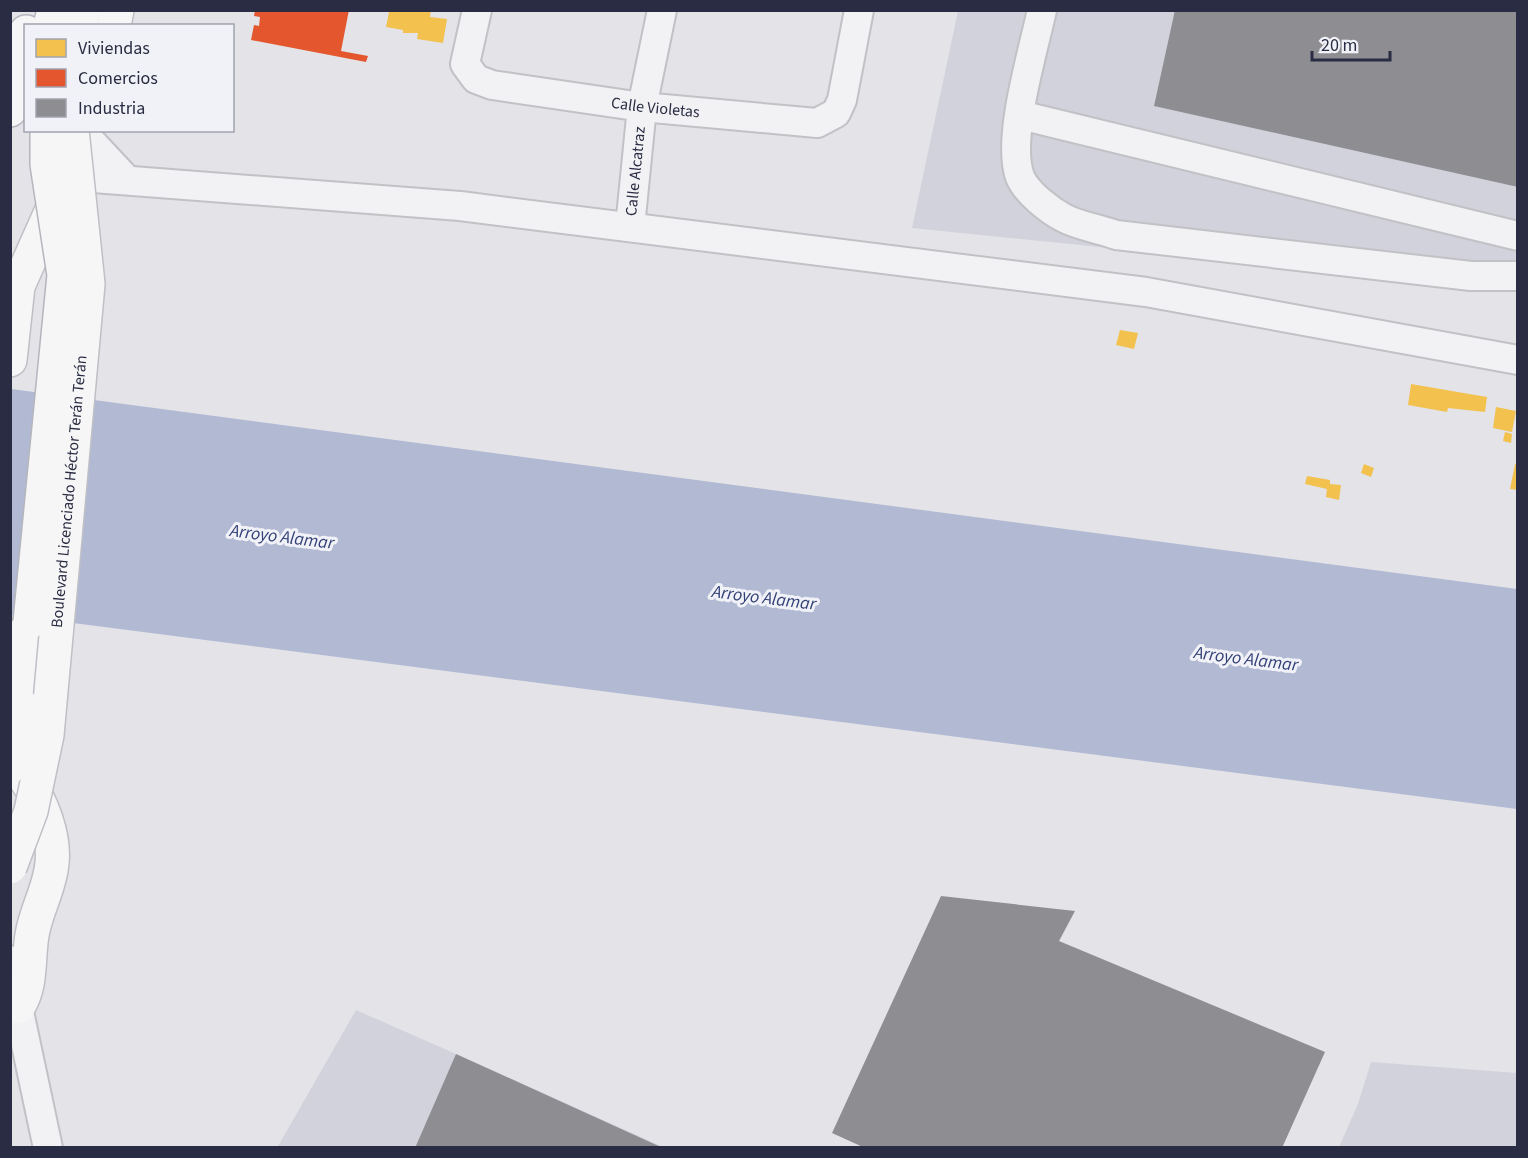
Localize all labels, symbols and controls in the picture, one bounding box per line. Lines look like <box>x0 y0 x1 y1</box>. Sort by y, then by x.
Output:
legend <box>24 24 234 132</box>
scale bar <box>1312 24 1390 62</box>
text: 20 m <box>1321 33 1357 58</box>
text: Viviendas <box>78 36 150 61</box>
text: Comercios <box>78 66 158 91</box>
street label: Calle Violetas <box>610 92 701 123</box>
text: Industria <box>78 96 145 121</box>
street label: Calle Alcatraz <box>620 125 651 217</box>
street label: Boulevard Licenciado Héctor Terán Terán <box>46 354 92 629</box>
water label: Arroyo Alamar <box>228 518 336 556</box>
water label: Arroyo Alamar <box>710 579 818 617</box>
water label: Arroyo Alamar <box>1192 640 1300 678</box>

